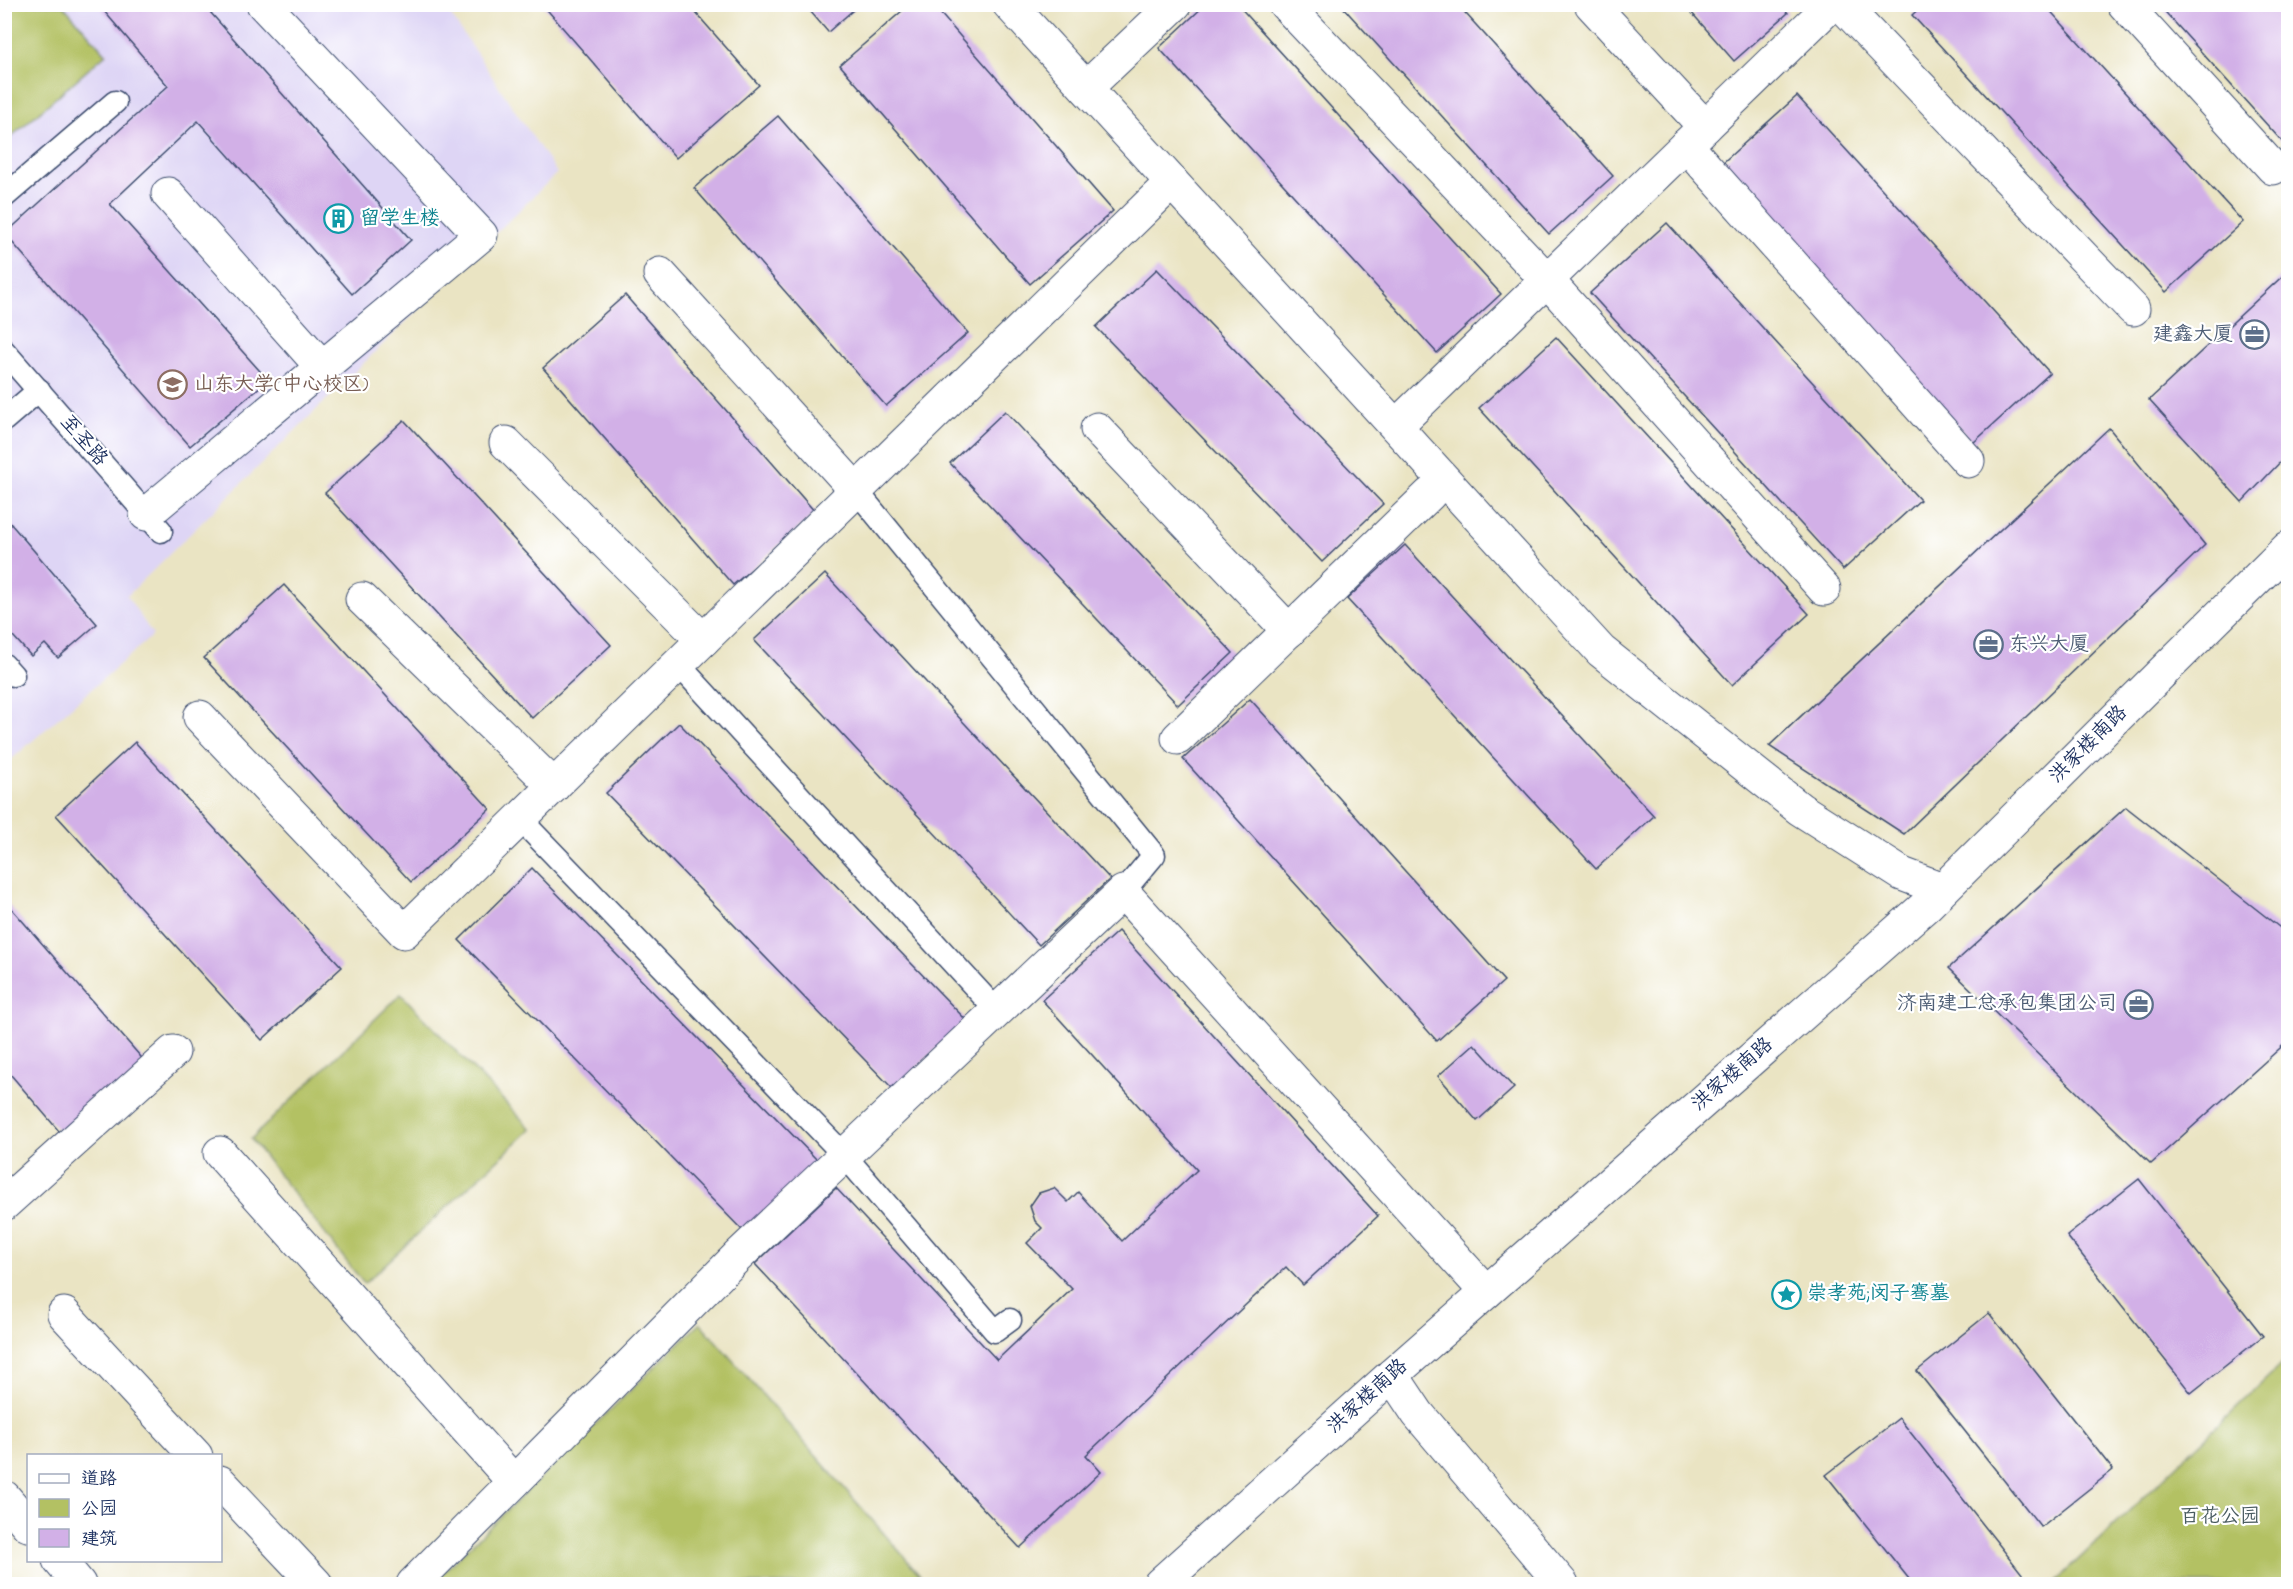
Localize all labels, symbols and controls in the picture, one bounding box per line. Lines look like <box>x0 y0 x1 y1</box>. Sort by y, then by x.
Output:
building icon: 留学生楼 <box>323 203 355 235</box>
place label: 留学生楼 <box>360 205 440 234</box>
office icon: 建鑫大厦 <box>2238 319 2270 351</box>
place label: 建鑫大厦 <box>2153 321 2233 350</box>
school or university icon: 山东大学(中心校区) <box>157 369 189 401</box>
place label: 山东大学(中心校区) <box>194 371 368 400</box>
street label: 至圣路 <box>52 409 114 474</box>
office icon: 东兴大厦 <box>1972 629 2004 661</box>
place label: 东兴大厦 <box>2009 631 2089 660</box>
street label: 洪家楼南路 <box>2043 699 2135 791</box>
office icon: 济南建工总承包集团公司 <box>2122 988 2154 1020</box>
place label: 济南建工总承包集团公司 <box>1897 990 2117 1019</box>
street label: 洪家楼南路 <box>1686 1031 1781 1119</box>
place icon: 崇孝苑;闵子骞墓 <box>1770 1278 1802 1310</box>
place label: 崇孝苑;闵子骞墓 <box>1807 1280 1950 1309</box>
street label: 洪家楼南路 <box>1321 1352 1416 1441</box>
legend <box>27 1454 222 1562</box>
text: 道路 <box>81 1467 117 1493</box>
text: 公园 <box>81 1497 117 1523</box>
park label: 百花公园 <box>2180 1503 2260 1532</box>
text: 建筑 <box>81 1527 117 1553</box>

